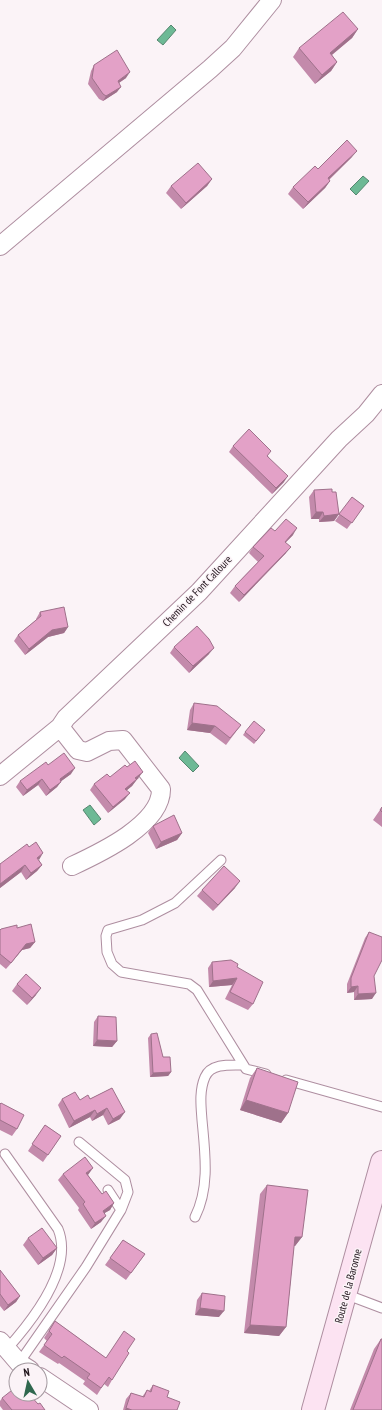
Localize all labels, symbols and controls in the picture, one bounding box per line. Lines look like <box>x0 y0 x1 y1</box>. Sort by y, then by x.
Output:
street label: Chemin de Font Calloure <box>159 552 235 630</box>
street label: Route de la Baronne <box>331 1247 365 1325</box>
north arrow <box>8 1362 48 1402</box>
text: N <box>22 1365 31 1380</box>

